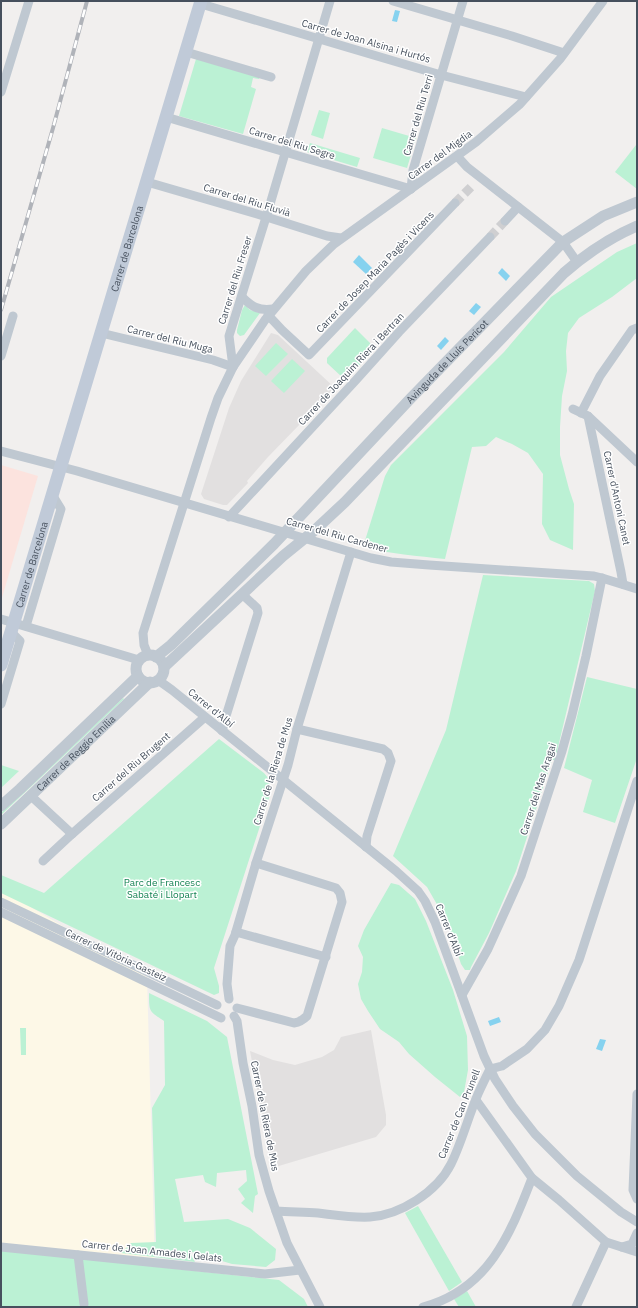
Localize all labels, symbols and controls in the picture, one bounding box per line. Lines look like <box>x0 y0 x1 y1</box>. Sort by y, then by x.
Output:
street label: Carrer de Joan Alsina i Hurtós <box>300 16 432 66</box>
street label: Carrer del Riu Terri <box>400 73 436 157</box>
street label: Carrer del Riu Segre <box>247 124 337 162</box>
street label: Carrer del Migdia <box>405 127 475 183</box>
street label: Carrer del Riu Fluvià <box>202 181 293 220</box>
street label: Carrer de Barcelona <box>107 203 146 293</box>
street label: Carrer de Josep Maria Pagès i Vicens <box>313 208 437 336</box>
street label: Carrer del Riu Freser <box>215 234 255 326</box>
street label: Carrer de Joaquim Riera i Bertran <box>295 310 407 428</box>
street label: Avinguda de Lluís Pericot <box>403 316 491 406</box>
street label: Carrer del Riu Muga <box>126 322 215 356</box>
street label: Carrer d'Antoni Canet <box>601 450 633 547</box>
street label: Carrer del Riu Cardener <box>285 514 390 556</box>
street label: Carrer de Barcelona <box>12 519 51 609</box>
street label: Carrer d'Albí <box>185 685 237 731</box>
street label: Carrer de Reggio Emília <box>33 712 118 794</box>
street label: Carrer de la Riera de Mus <box>250 715 296 827</box>
street label: Carrer del Riu Brugent <box>89 729 173 805</box>
street label: Carrer del Mas Aragai <box>517 741 559 837</box>
park label: Parc de Francesc Sabaté i Llopart <box>124 876 200 901</box>
street label: Carrer d'Albí <box>433 902 466 959</box>
street label: Carrer de Vitòria-Gasteiz <box>63 926 169 984</box>
street label: Carrer de la Riera de Mus <box>248 1060 282 1173</box>
street label: Carrer de Can Prunell <box>435 1067 483 1161</box>
street label: Carrer de Joan Amades i Gelats <box>81 1237 223 1265</box>

